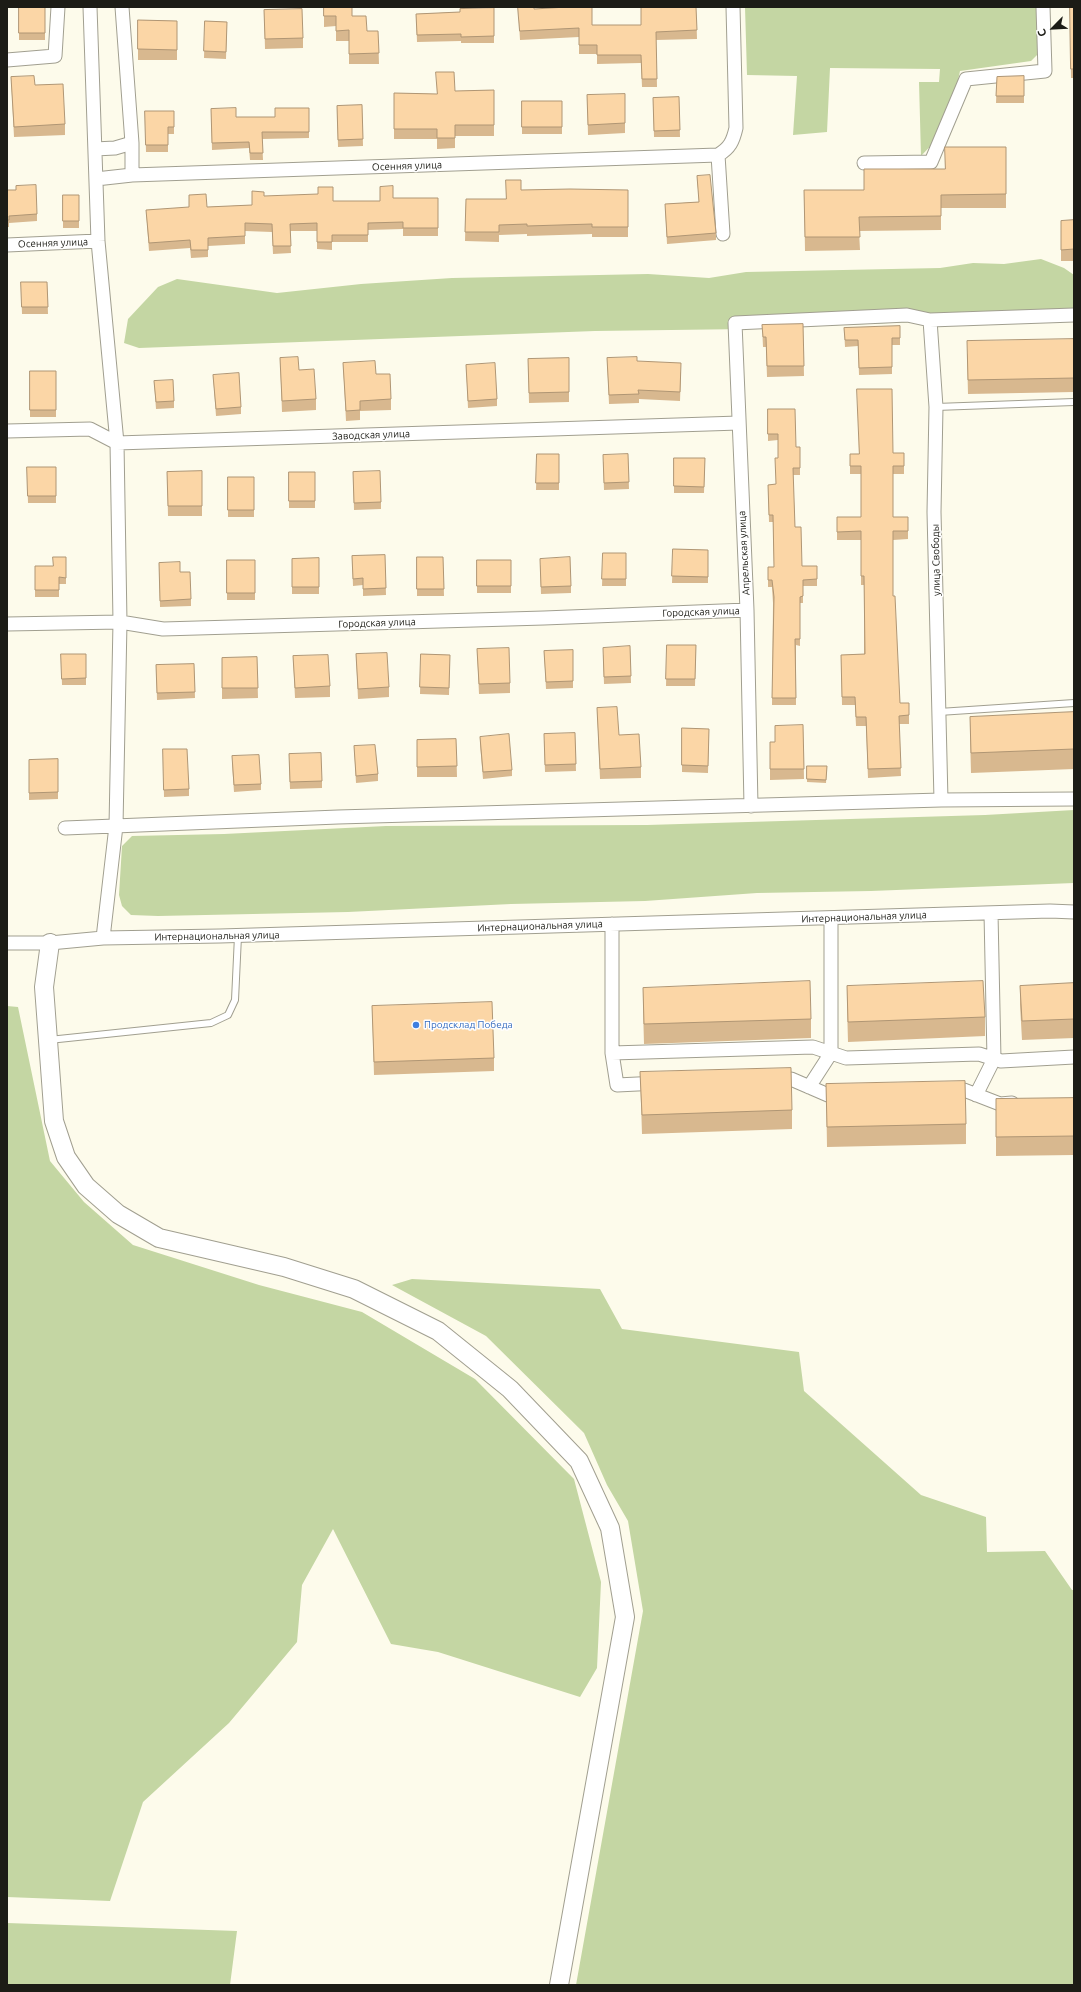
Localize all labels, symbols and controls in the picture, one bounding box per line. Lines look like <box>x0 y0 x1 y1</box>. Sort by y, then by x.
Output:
north arrow <box>1033 8 1073 48</box>
text: С <box>1035 27 1049 39</box>
street label: Осенняя улица <box>372 159 442 173</box>
street label: Осенняя улица <box>18 236 88 250</box>
street label: Заводская улица <box>332 428 410 442</box>
street label: Апрельская улица <box>736 510 752 596</box>
street label: улица Свободы <box>929 524 943 596</box>
street label: Городская улица <box>662 605 740 619</box>
street label: Городская улица <box>338 616 416 630</box>
street label: Интернациональная улица <box>801 909 927 925</box>
street label: Интернациональная улица <box>477 918 603 934</box>
street label: Интернациональная улица <box>154 929 280 943</box>
place label: Продсклад Победа <box>424 1019 513 1031</box>
marker: Продсклад Победа <box>411 1020 421 1030</box>

